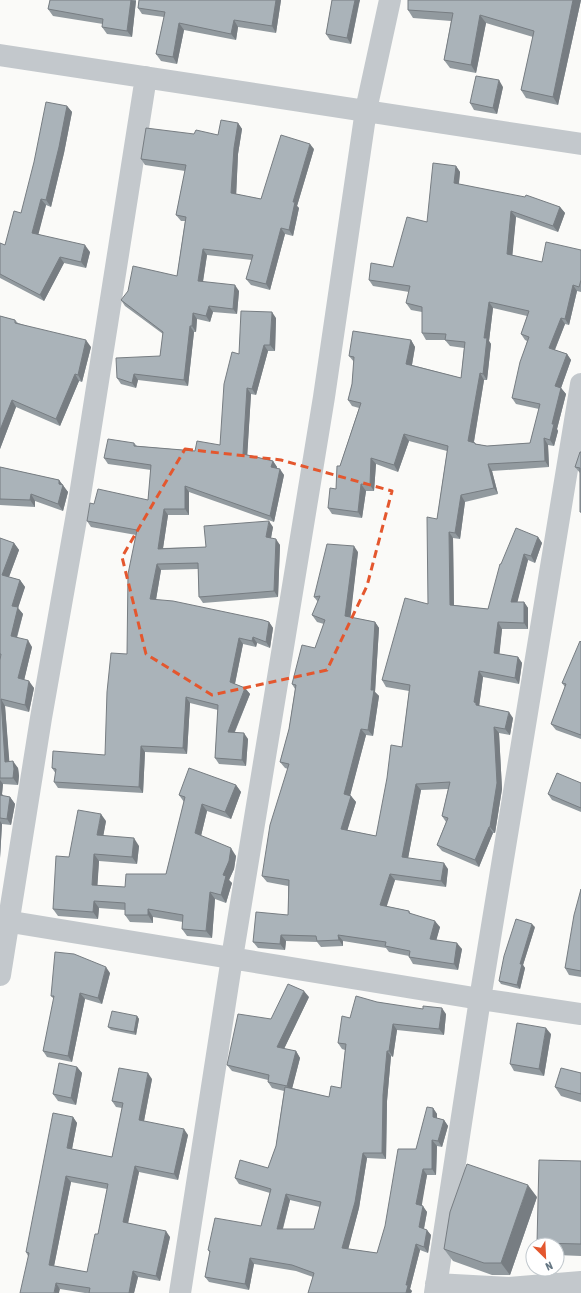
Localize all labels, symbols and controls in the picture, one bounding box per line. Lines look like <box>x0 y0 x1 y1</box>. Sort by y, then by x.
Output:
north arrow <box>525 1237 565 1277</box>
text: N <box>544 1259 554 1273</box>

